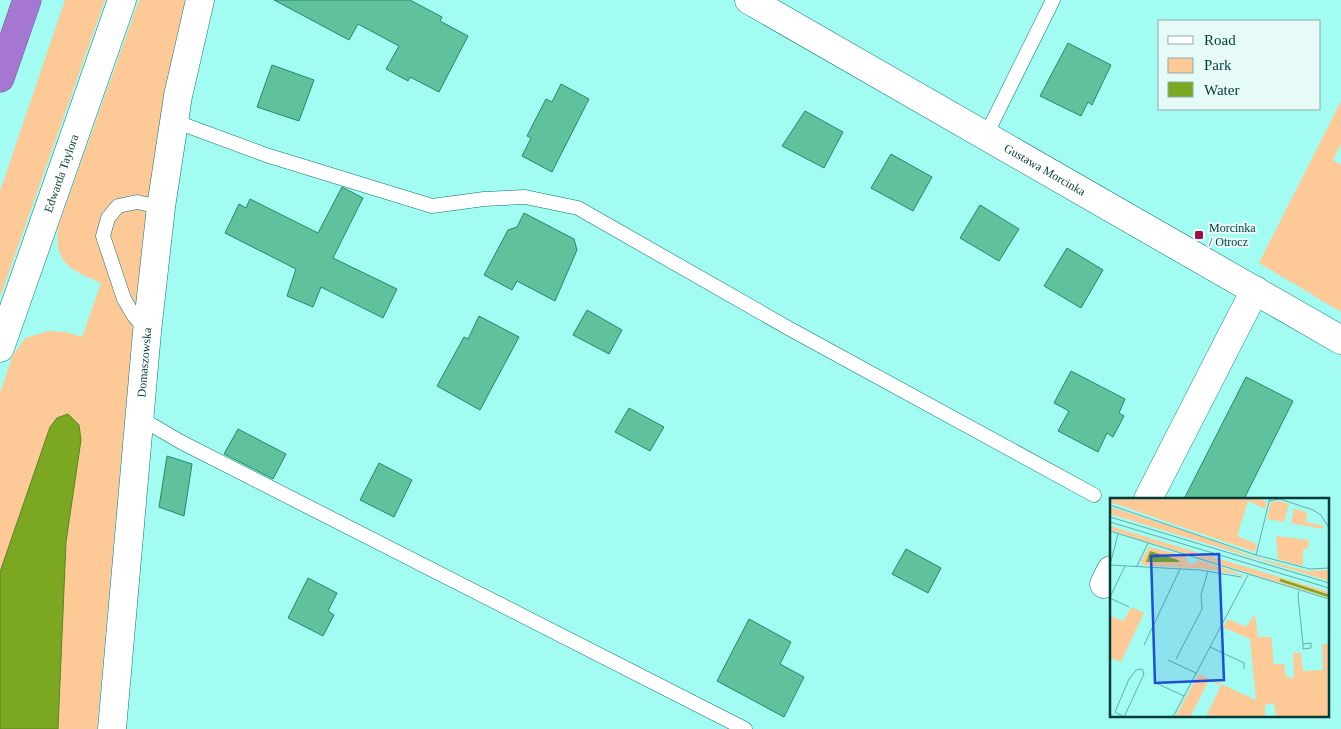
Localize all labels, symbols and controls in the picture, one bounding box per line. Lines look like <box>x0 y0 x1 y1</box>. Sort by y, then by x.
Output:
legend <box>1158 20 1321 110</box>
text: Road <box>1204 32 1236 48</box>
text: Park <box>1204 57 1232 73</box>
text: Water <box>1204 82 1239 98</box>
street label: Edwarda Taylora <box>41 132 82 214</box>
street label: Gustawa Morcinka <box>1001 141 1089 199</box>
place label: Morcinka / Otrocz <box>1209 221 1256 249</box>
marker: Morcinka / Otrocz <box>1193 229 1205 241</box>
street label: Domaszowska <box>134 326 155 398</box>
inset map <box>1110 498 1328 716</box>

